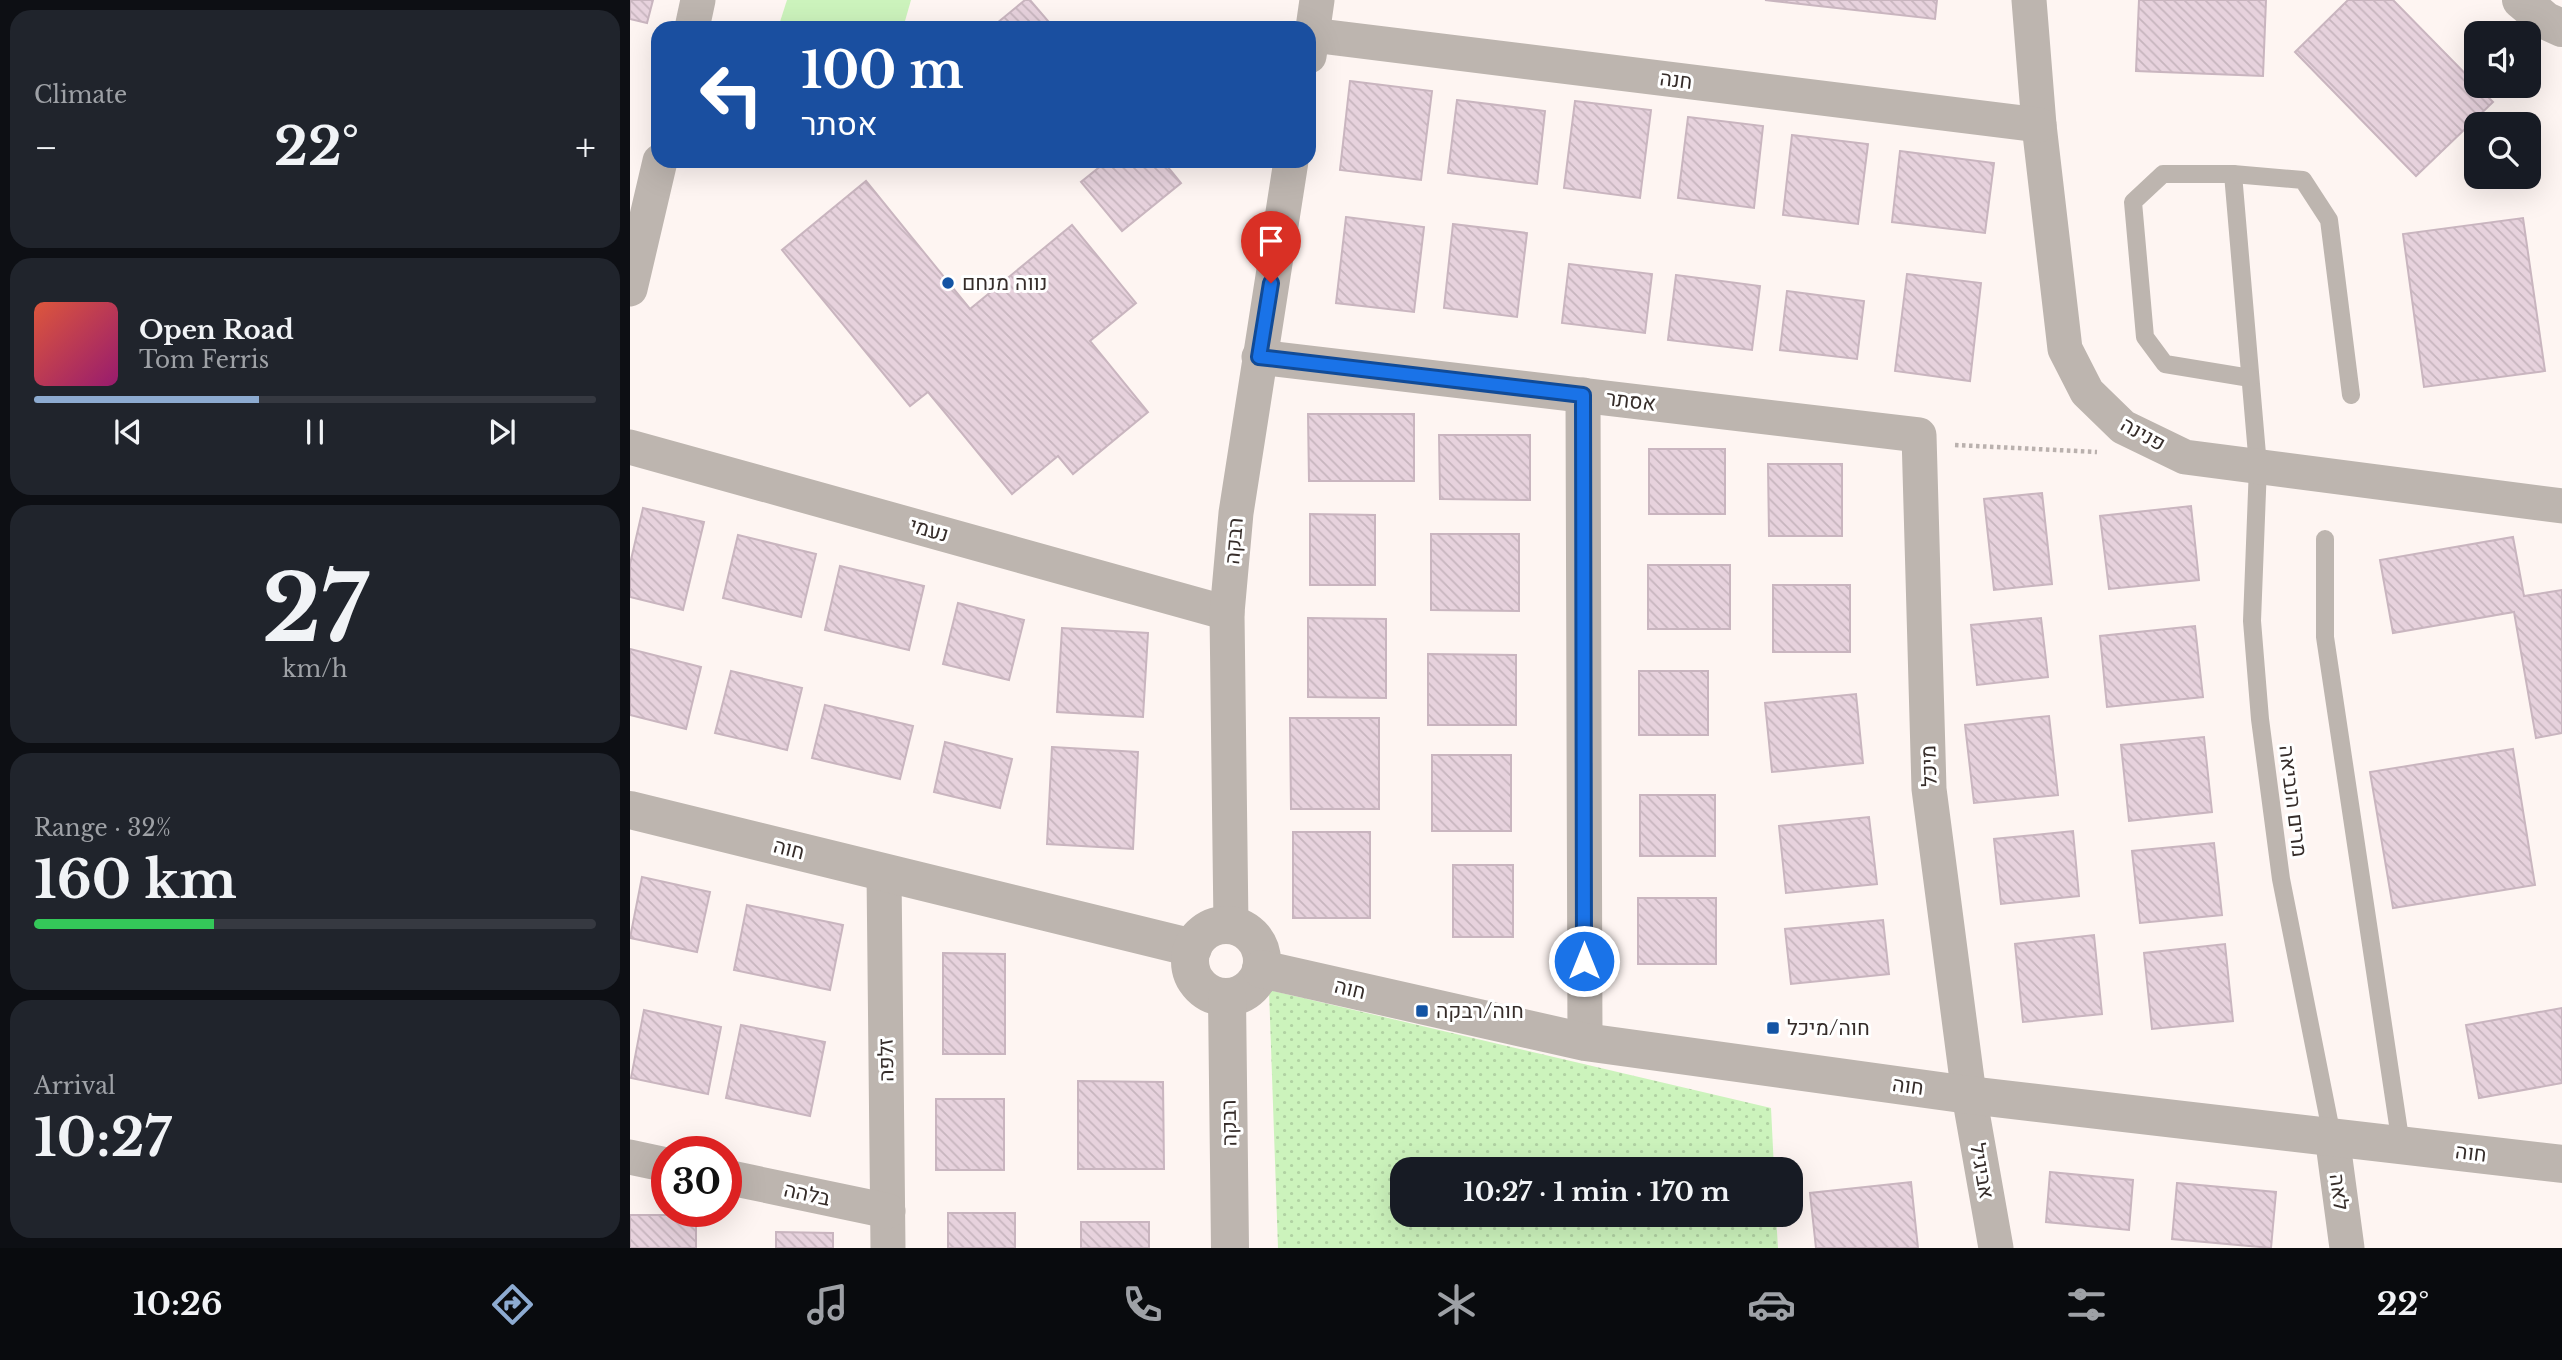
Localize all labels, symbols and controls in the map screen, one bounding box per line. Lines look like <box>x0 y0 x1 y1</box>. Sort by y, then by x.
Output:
map controls <box>2464 21 2541 189</box>
button: sound <box>2464 21 2541 98</box>
text: 100 m <box>801 40 964 101</box>
icon: left <box>686 49 777 140</box>
street label: חנה <box>1658 65 1694 95</box>
text: Climate <box>34 81 127 109</box>
text: אסתר <box>801 104 878 144</box>
button: search <box>2464 112 2541 189</box>
text: 22° <box>274 115 359 179</box>
text: − <box>34 124 58 171</box>
text: + <box>575 124 596 171</box>
pin <box>1241 211 1301 283</box>
icon: arrive <box>1252 222 1290 260</box>
place label: נווה מנחם <box>962 270 1047 296</box>
marker: נווה מנחם <box>940 275 956 291</box>
text: Open Road <box>139 314 294 346</box>
text: Tom Ferris <box>139 346 269 374</box>
street label: אסתר <box>1604 385 1658 417</box>
street label: פנינה <box>2116 411 2170 457</box>
icon: previous <box>109 413 147 451</box>
icon: pause <box>296 413 334 451</box>
icon: next <box>483 413 521 451</box>
street label: נעמי <box>906 512 952 548</box>
street label: רבקה <box>1219 517 1249 565</box>
text: 27 <box>262 553 368 666</box>
text: km/h <box>282 655 348 683</box>
street label: מרים הנביאה <box>2273 744 2313 858</box>
street label: מיכל <box>1915 745 1943 787</box>
text: Range · 32% <box>34 814 171 842</box>
street label: חוה <box>771 833 807 865</box>
text: 160 km <box>34 848 237 912</box>
position arrow <box>1547 924 1621 998</box>
street label: חוה <box>1332 973 1368 1005</box>
place label: חוה/רבקה <box>1436 998 1524 1024</box>
marker: חוה/רבקה <box>1414 1003 1430 1019</box>
place label: חוה/מיכל <box>1787 1015 1870 1041</box>
marker: חוה/מיכל <box>1765 1020 1781 1036</box>
street label: זלפה <box>873 1038 899 1082</box>
street label: חוה <box>1891 1071 1925 1101</box>
text: Arrival <box>34 1072 115 1100</box>
street label: רבקה <box>1216 1099 1242 1147</box>
text: 10:27 <box>34 1106 171 1170</box>
speed limit sign: 30 <box>651 1136 742 1227</box>
street label: חוה <box>2454 1138 2488 1168</box>
street label: אביגיל <box>1964 1141 2000 1201</box>
street label: לאה <box>2324 1172 2354 1212</box>
street label: בלהה <box>782 1176 832 1212</box>
text: 10:27 · 1 min · 170 m <box>1463 1176 1730 1208</box>
icon: directions <box>488 1280 537 1329</box>
icon: music <box>803 1280 852 1329</box>
icon: phone <box>1118 1280 1167 1329</box>
icon: climate <box>1432 1280 1481 1329</box>
icon: car <box>1747 1280 1796 1329</box>
icon: filters <box>2062 1280 2111 1329</box>
text: 10:26 <box>133 1284 222 1324</box>
text: 22° <box>2377 1284 2429 1324</box>

